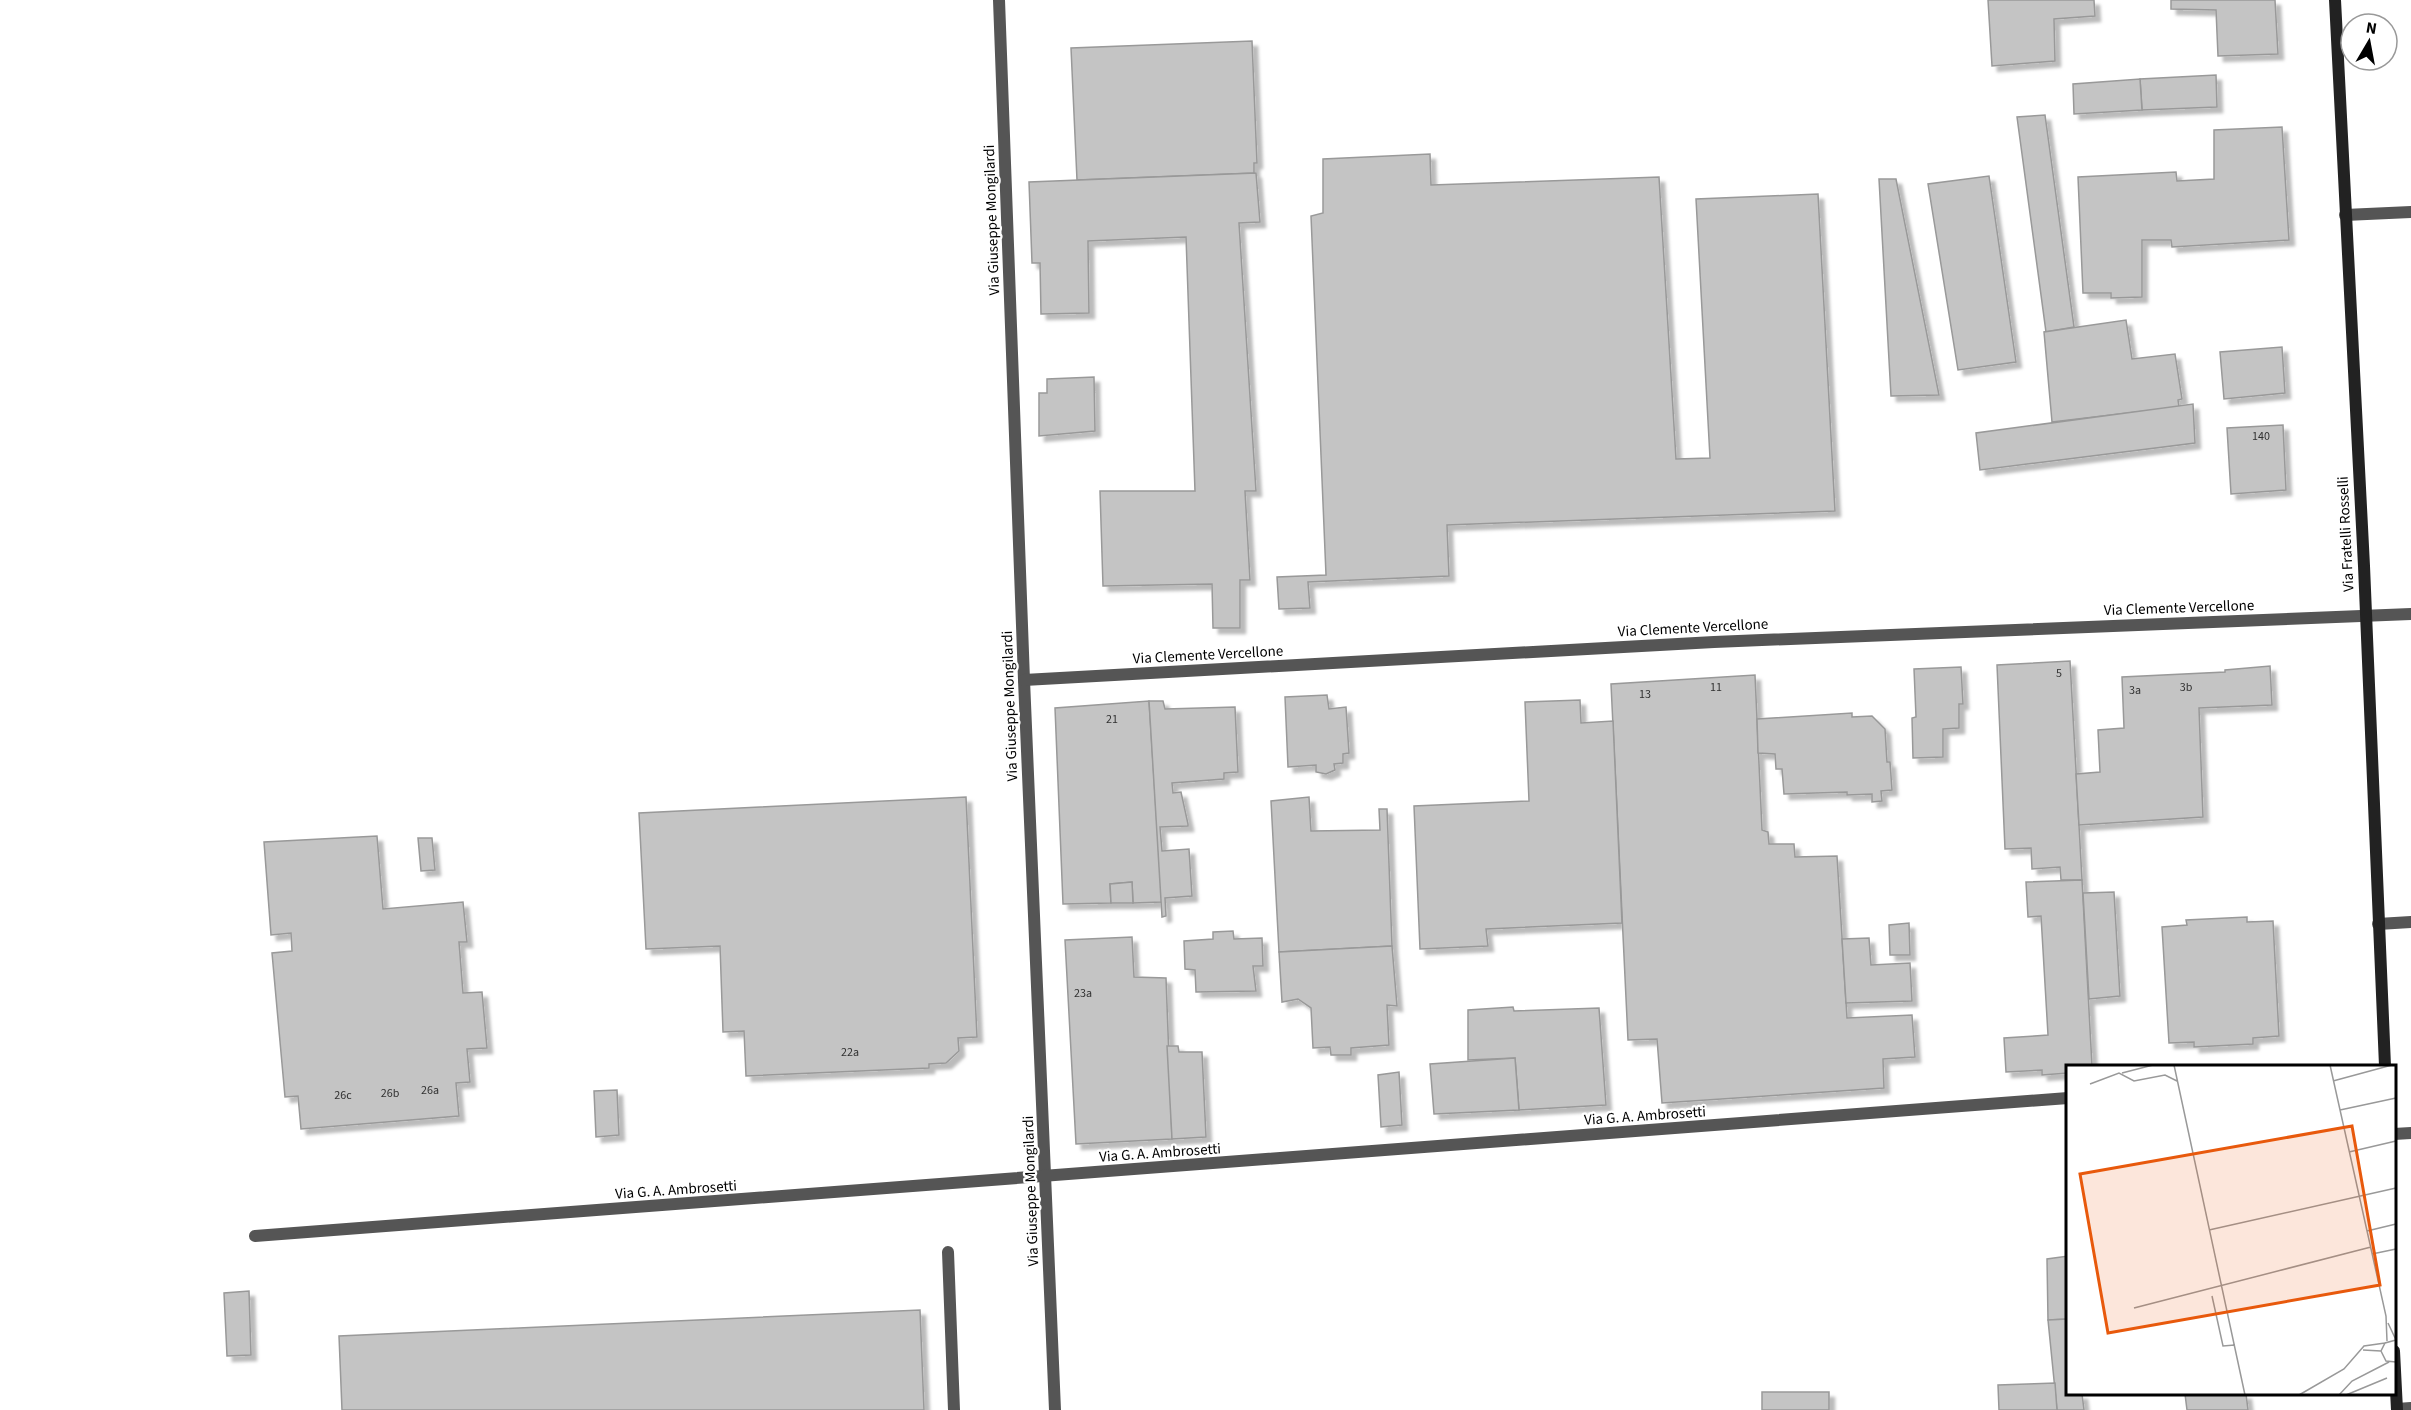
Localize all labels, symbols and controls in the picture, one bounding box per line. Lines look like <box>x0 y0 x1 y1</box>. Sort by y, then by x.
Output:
north arrow <box>2339 12 2399 72</box>
text: N <box>2364 16 2379 40</box>
street label: Via Giuseppe Mongilardi <box>979 144 1005 296</box>
house number: 140 <box>2252 428 2270 445</box>
street label: Via Fratelli Rosselli <box>2332 476 2360 592</box>
street label: Via Clemente Vercellone <box>2103 595 2255 621</box>
street label: Via Clemente Vercellone <box>1617 614 1769 642</box>
street label: Via Giuseppe Mongilardi <box>997 630 1023 782</box>
street label: Via Clemente Vercellone <box>1132 641 1284 669</box>
house number: 5 <box>2056 665 2062 682</box>
house number: 11 <box>1710 679 1722 696</box>
house number: 3b <box>2180 679 2193 696</box>
house number: 3a <box>2129 682 2141 699</box>
house number: 13 <box>1639 686 1651 703</box>
house number: 21 <box>1106 711 1118 728</box>
house number: 23a <box>1074 985 1092 1002</box>
house number: 22a <box>841 1044 859 1061</box>
inset map <box>2066 1065 2396 1395</box>
house number: 26a <box>421 1082 439 1099</box>
house number: 26b <box>381 1085 400 1102</box>
house number: 26c <box>334 1087 352 1104</box>
street label: Via G. A. Ambrosetti <box>1583 1101 1707 1131</box>
street label: Via Giuseppe Mongilardi <box>1018 1115 1044 1267</box>
street label: Via G. A. Ambrosetti <box>1098 1138 1222 1168</box>
street label: Via G. A. Ambrosetti <box>614 1175 738 1205</box>

